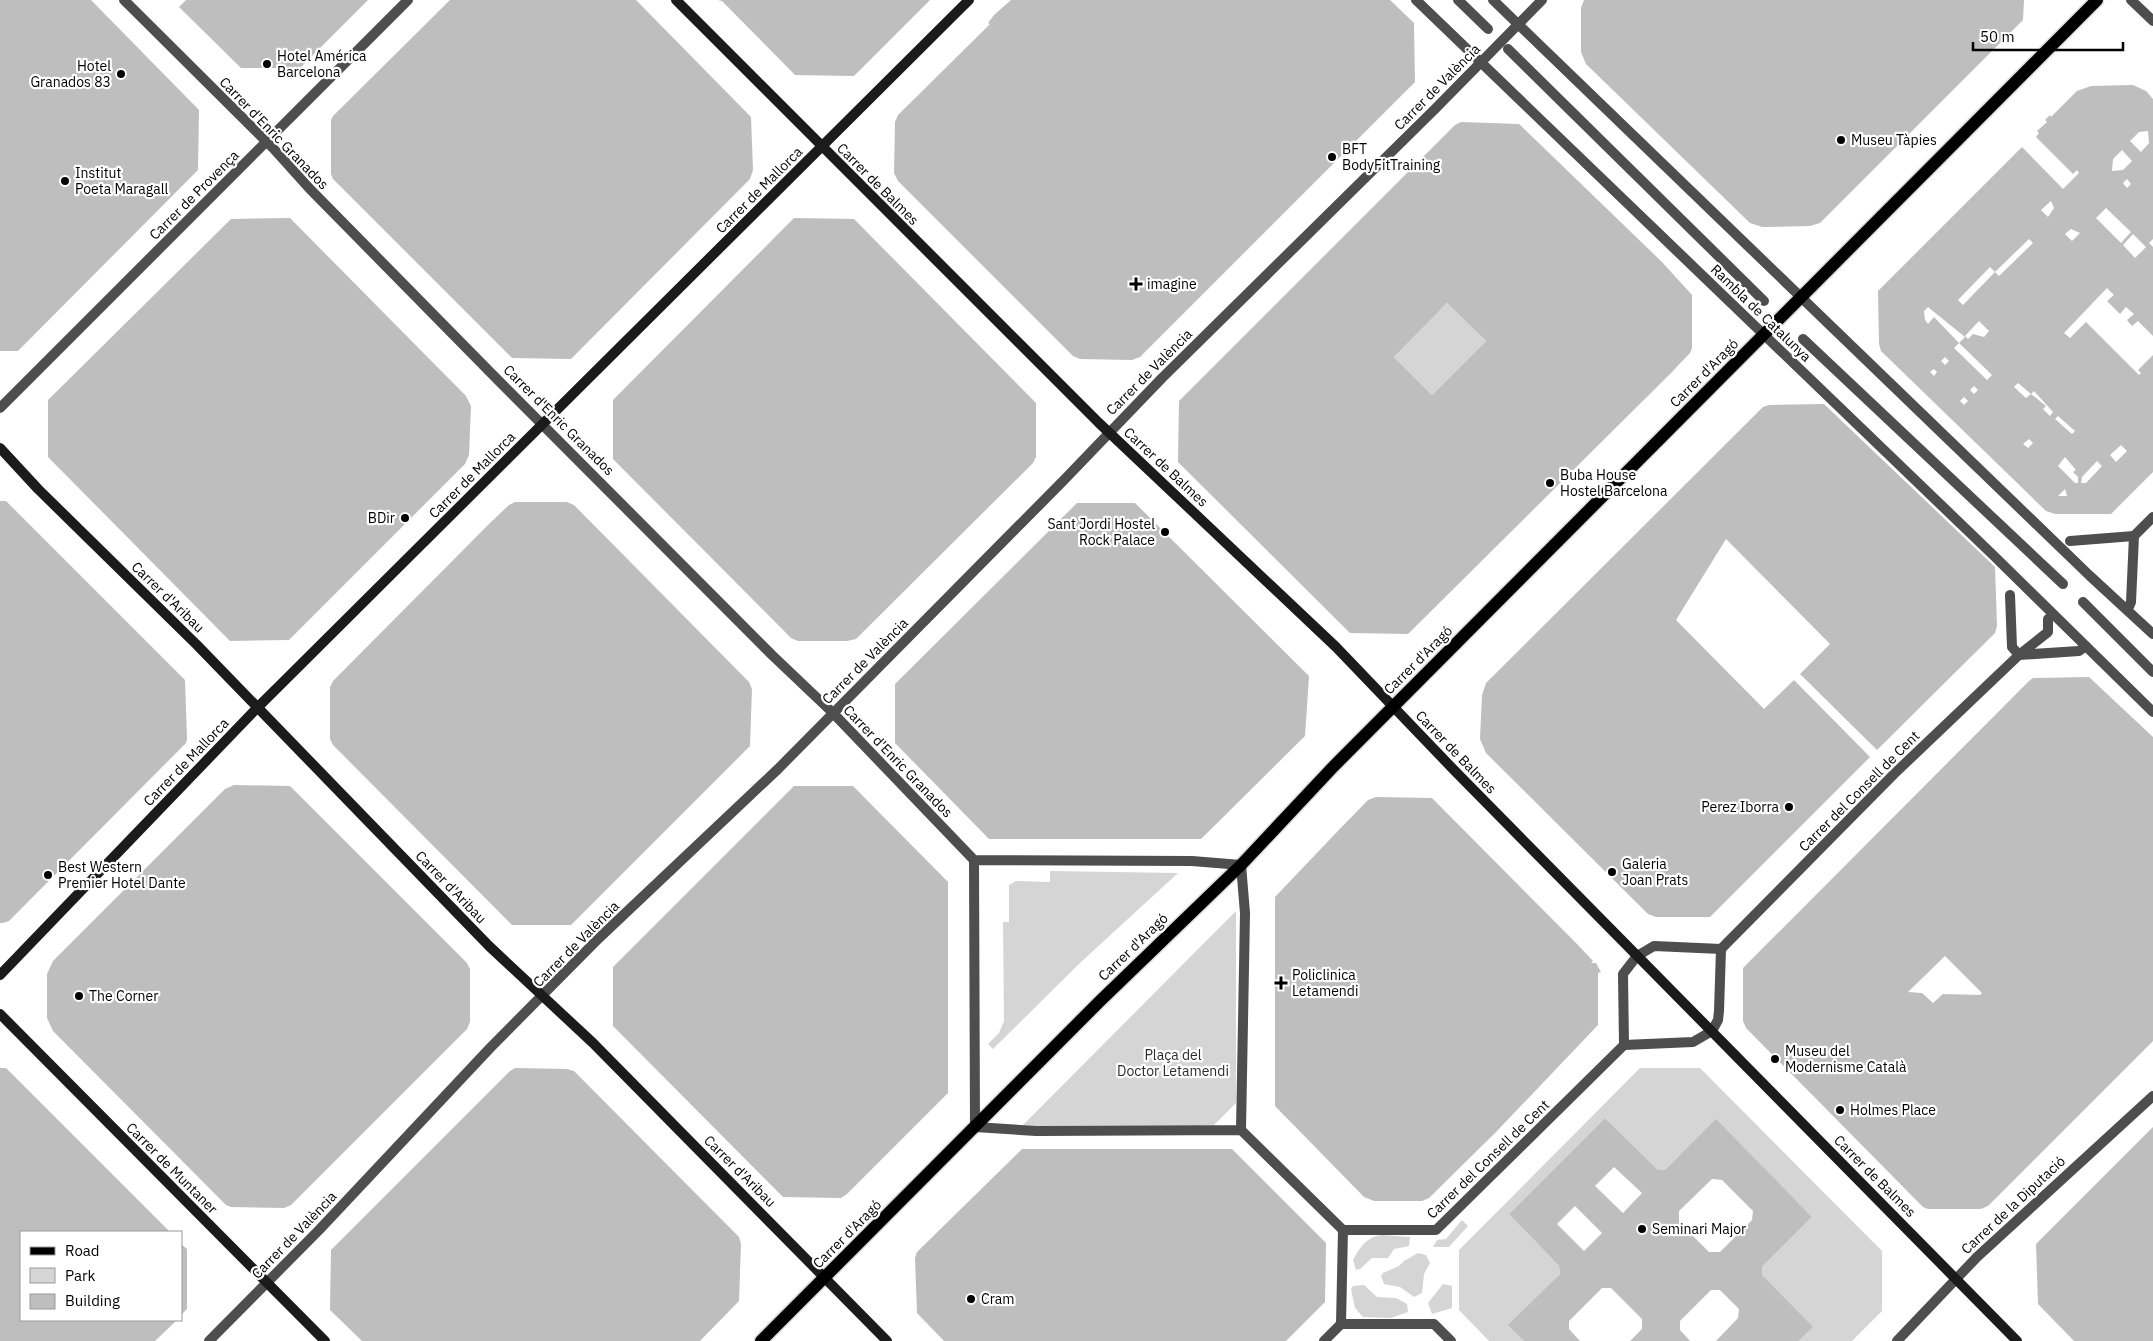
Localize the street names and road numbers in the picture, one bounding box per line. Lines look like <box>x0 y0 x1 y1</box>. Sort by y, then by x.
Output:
street label: Carrer de València <box>1390 40 1484 134</box>
street label: Carrer d'Enric Granados <box>216 73 333 193</box>
street label: Carrer de Balmes <box>833 139 923 229</box>
street label: Carrer de Mallorca <box>712 142 807 237</box>
street label: Carrer de Provença <box>145 146 243 244</box>
street label: Rambla de Catalunya <box>1707 260 1815 366</box>
street label: Carrer de València <box>1102 325 1196 419</box>
street label: Carrer d'Aragó <box>1666 335 1742 411</box>
street label: Carrer d'Enric Granados <box>500 361 618 479</box>
street label: Carrer de Balmes <box>1120 423 1212 511</box>
street label: Carrer de Mallorca <box>425 427 520 522</box>
street label: Carrer d'Aribau <box>128 558 208 636</box>
street label: Carrer de València <box>818 614 912 708</box>
street label: Carrer d'Aragó <box>1380 622 1456 698</box>
street label: Carrer d'Enric Granados <box>840 701 957 821</box>
street label: Carrer de Balmes <box>1412 707 1500 798</box>
street label: Carrer de Mallorca <box>139 714 233 810</box>
street label: Carrer del Consell de Cent <box>1795 727 1923 855</box>
street label: Carrer d'Aribau <box>412 847 490 927</box>
street label: Carrer de València <box>529 897 623 991</box>
street label: Carrer d'Aragó <box>1094 909 1172 985</box>
street label: Carrer del Consell de Cent <box>1423 1096 1553 1222</box>
street label: Carrer de Muntaner <box>122 1118 222 1218</box>
street label: Carrer d'Aribau <box>700 1131 780 1211</box>
street label: Carrer de Balmes <box>1830 1131 1920 1221</box>
street label: Carrer de la Diputació <box>1957 1152 2069 1258</box>
street label: Carrer de València <box>248 1187 341 1282</box>
street label: Carrer d'Aragó <box>809 1196 885 1272</box>

